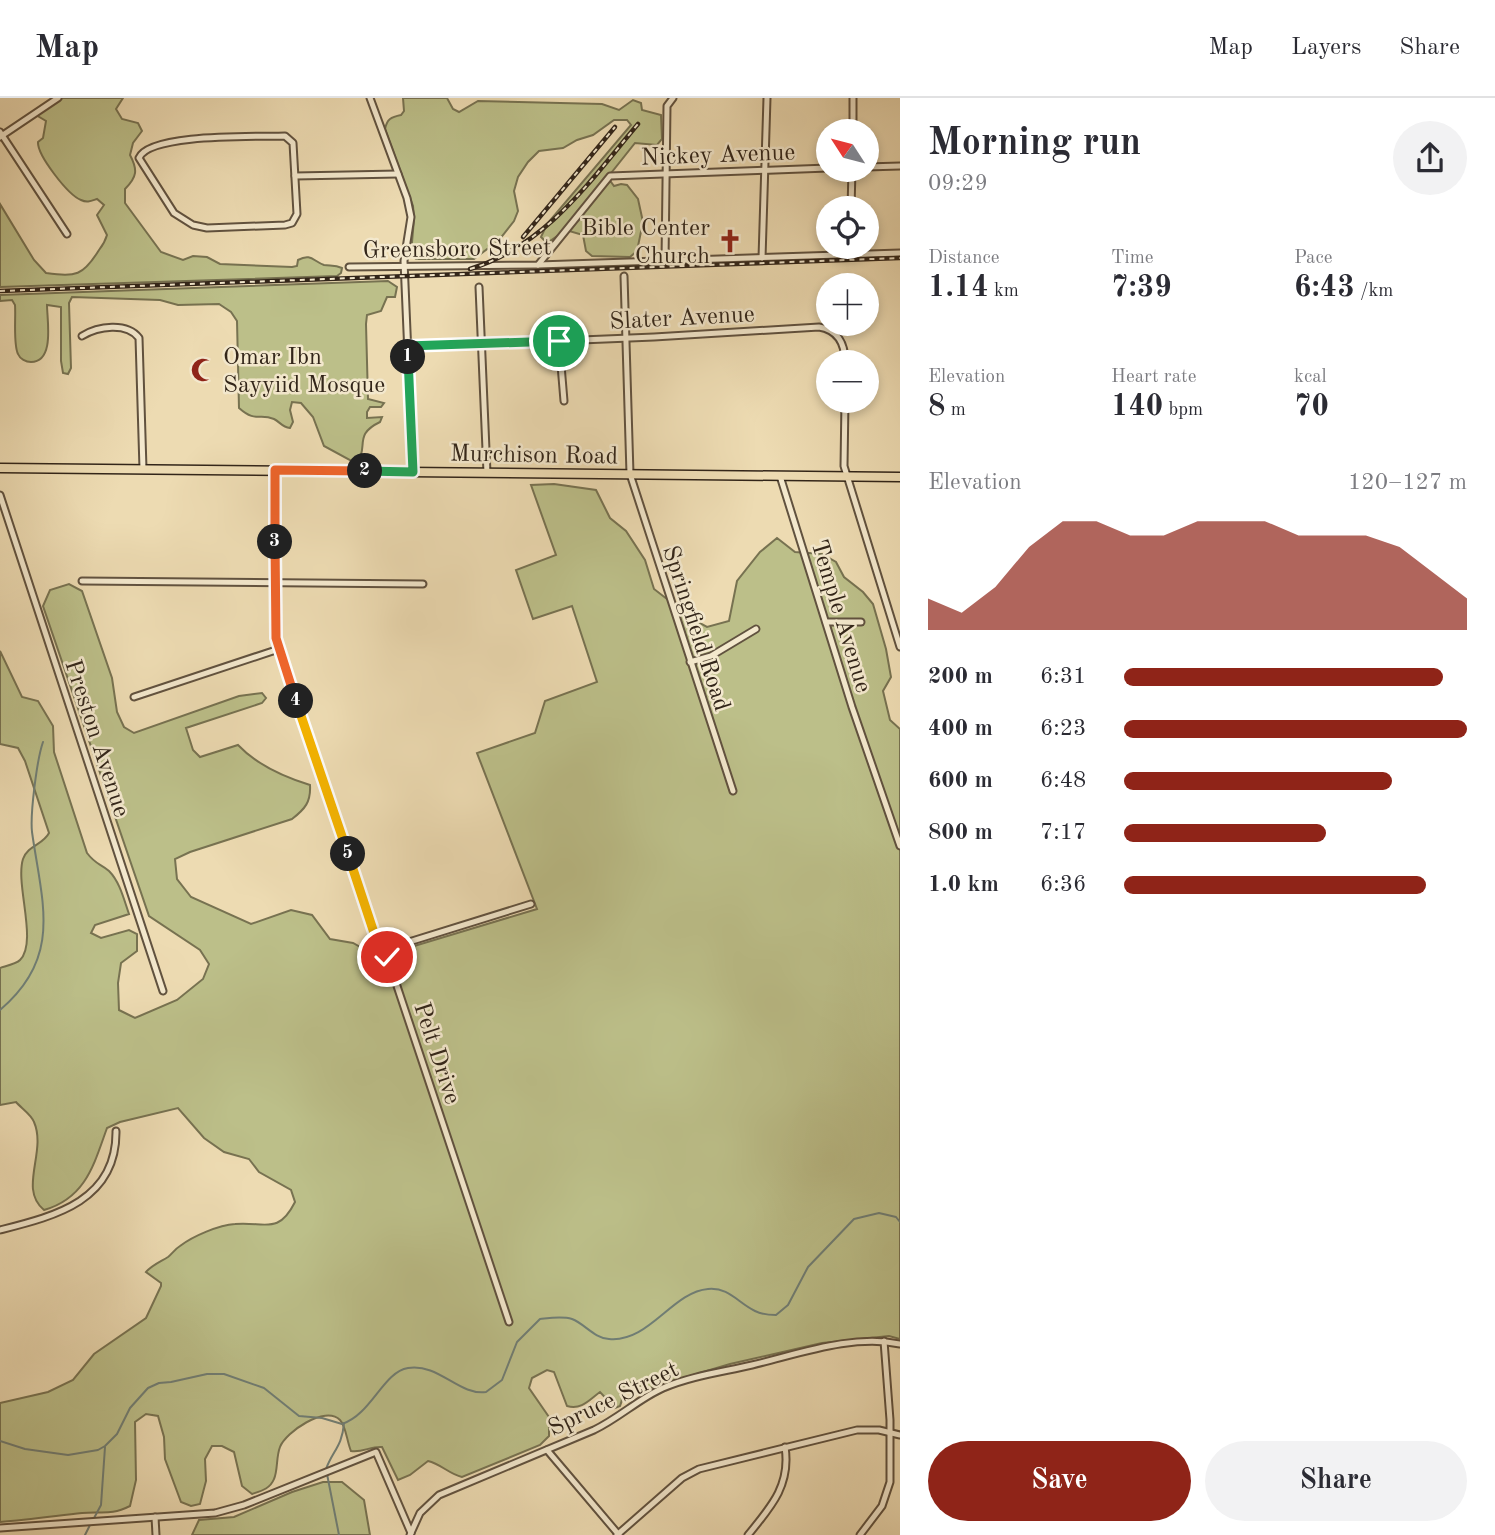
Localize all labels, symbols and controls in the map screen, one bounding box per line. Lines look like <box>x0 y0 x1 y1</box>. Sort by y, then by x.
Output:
text: Map <box>35 32 99 65</box>
text: Map <box>1209 36 1253 60</box>
text: Layers <box>1291 36 1361 60</box>
text: Share <box>1399 36 1460 60</box>
north arrow <box>816 119 878 182</box>
map controls <box>816 119 879 413</box>
button: share <box>1393 121 1467 195</box>
text: Morning run <box>928 125 1141 163</box>
street label: Nickey Avenue <box>640 141 796 171</box>
text: 09:29 <box>928 172 988 195</box>
button: locate <box>816 196 879 259</box>
place label: Bible Center Church <box>581 217 710 269</box>
church icon: Bible Center Church <box>716 227 744 255</box>
street label: Greensboro Street <box>362 236 552 264</box>
text: Distance <box>928 249 1000 268</box>
text: Time <box>1111 249 1154 268</box>
text: Pace <box>1294 249 1333 268</box>
button: + <box>816 273 879 336</box>
text: 1.14 <box>928 273 989 303</box>
text: 7:39 <box>1111 273 1172 303</box>
text: 6:43 <box>1294 273 1355 303</box>
text: km <box>989 282 1019 301</box>
text: /km <box>1355 282 1393 301</box>
street label: Slater Avenue <box>609 303 755 335</box>
pin <box>529 311 589 371</box>
icon: arrive <box>540 322 578 360</box>
pin: 1 <box>390 340 426 374</box>
place label: Omar Ibn Sayyiid Mosque <box>223 346 385 398</box>
text: 1 <box>402 347 413 366</box>
button: − <box>816 350 879 413</box>
mosque icon: Omar Ibn Sayyiid Mosque <box>189 356 217 384</box>
text: Elevation <box>928 368 1005 387</box>
text: Heart rate <box>1111 368 1196 387</box>
text: kcal <box>1294 368 1327 387</box>
text: 8 <box>928 392 945 422</box>
text: 140 <box>1111 392 1163 422</box>
text: 70 <box>1294 392 1329 422</box>
text: m <box>945 401 966 420</box>
text: bpm <box>1163 401 1203 420</box>
street label: Murchison Road <box>450 443 618 469</box>
pin: 2 <box>348 454 382 488</box>
text: 2 <box>359 461 370 480</box>
text: Elevation <box>928 471 1022 494</box>
text: 120–127 m <box>1348 471 1467 494</box>
pin: 3 <box>258 524 292 560</box>
text: 3 <box>269 532 280 551</box>
street label: Temple Avenue <box>805 537 875 696</box>
street label: Springfield Road <box>657 543 733 714</box>
street label: Preston Avenue <box>59 657 133 820</box>
text: 200 m <box>928 665 993 688</box>
text: 6:31 <box>1040 665 1086 688</box>
pin: 4 <box>278 684 314 718</box>
text: 4 <box>290 691 301 710</box>
text: 400 m <box>928 717 993 740</box>
text: 6:23 <box>1040 717 1086 740</box>
text: 600 m <box>928 769 993 792</box>
text: 6:48 <box>1040 769 1086 792</box>
text: 800 m <box>928 821 993 844</box>
text: 7:17 <box>1040 821 1086 844</box>
pin: 5 <box>330 836 366 872</box>
text: 5 <box>342 844 353 863</box>
text: 1.0 km <box>928 873 999 896</box>
text: 6:36 <box>1040 873 1086 896</box>
pin <box>357 927 417 987</box>
icon: check <box>368 938 406 976</box>
street label: Pelt Drive <box>408 1000 464 1107</box>
street label: Spruce Street <box>545 1358 683 1442</box>
button: Save <box>928 1441 1191 1521</box>
button: Share <box>1205 1441 1467 1521</box>

